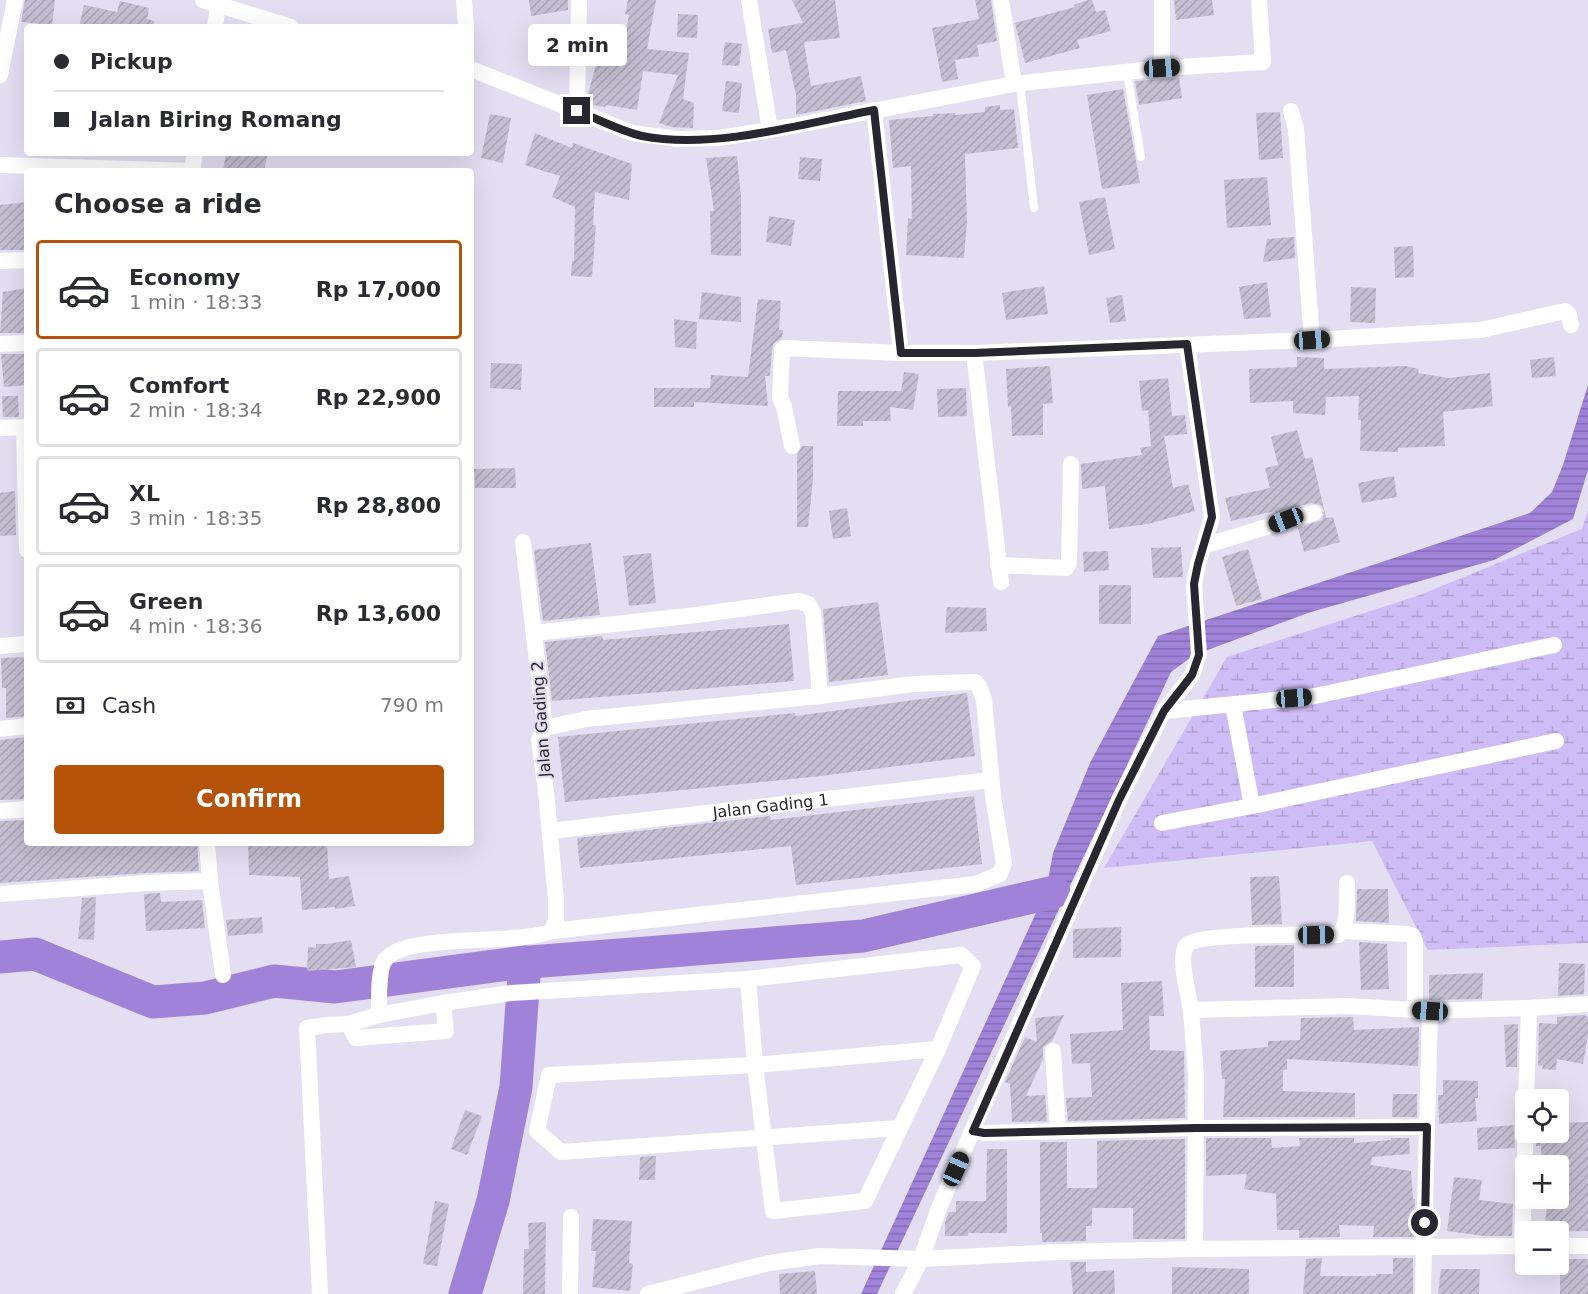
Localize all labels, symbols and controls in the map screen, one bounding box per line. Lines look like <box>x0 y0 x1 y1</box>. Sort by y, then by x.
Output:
callout: 2 min <box>528 24 626 66</box>
text: 2 min <box>546 33 609 57</box>
text: Pickup <box>90 49 173 74</box>
car <box>1144 58 1180 78</box>
route end <box>563 97 590 124</box>
text: Jalan Biring Romang <box>90 107 342 132</box>
text: Choose a ride <box>54 188 262 219</box>
icon: car <box>57 263 111 317</box>
text: Economy <box>129 265 240 290</box>
text: Rp 17,000 <box>316 277 441 302</box>
text: 1 min · 18:33 <box>129 290 263 314</box>
car <box>1293 330 1331 350</box>
icon: car <box>57 371 111 425</box>
text: Comfort <box>129 373 229 398</box>
text: Rp 22,900 <box>316 385 441 410</box>
text: 2 min · 18:34 <box>129 398 263 422</box>
icon: car <box>57 479 111 533</box>
text: XL <box>129 481 160 506</box>
text: Rp 28,800 <box>316 493 441 518</box>
car <box>1266 505 1306 535</box>
text: 3 min · 18:35 <box>129 506 263 530</box>
icon: car <box>57 587 111 641</box>
text: Green <box>129 589 203 614</box>
text: Rp 13,600 <box>316 601 441 626</box>
text: 4 min · 18:36 <box>129 614 263 638</box>
street label: Jalan Gading 2 <box>527 660 555 779</box>
car <box>1275 687 1313 709</box>
icon: cash <box>54 689 87 722</box>
text: Cash <box>102 693 156 718</box>
text: 790 m <box>380 693 444 717</box>
button: Confirm <box>54 765 444 834</box>
street label: Jalan Gading 1 <box>711 789 829 822</box>
car <box>1298 926 1334 944</box>
car <box>1412 1001 1448 1021</box>
map controls <box>1515 1089 1569 1275</box>
button: locate <box>1515 1089 1569 1143</box>
car <box>940 1149 972 1189</box>
button: + <box>1515 1155 1569 1209</box>
route start <box>1411 1209 1438 1236</box>
button: − <box>1515 1221 1569 1275</box>

